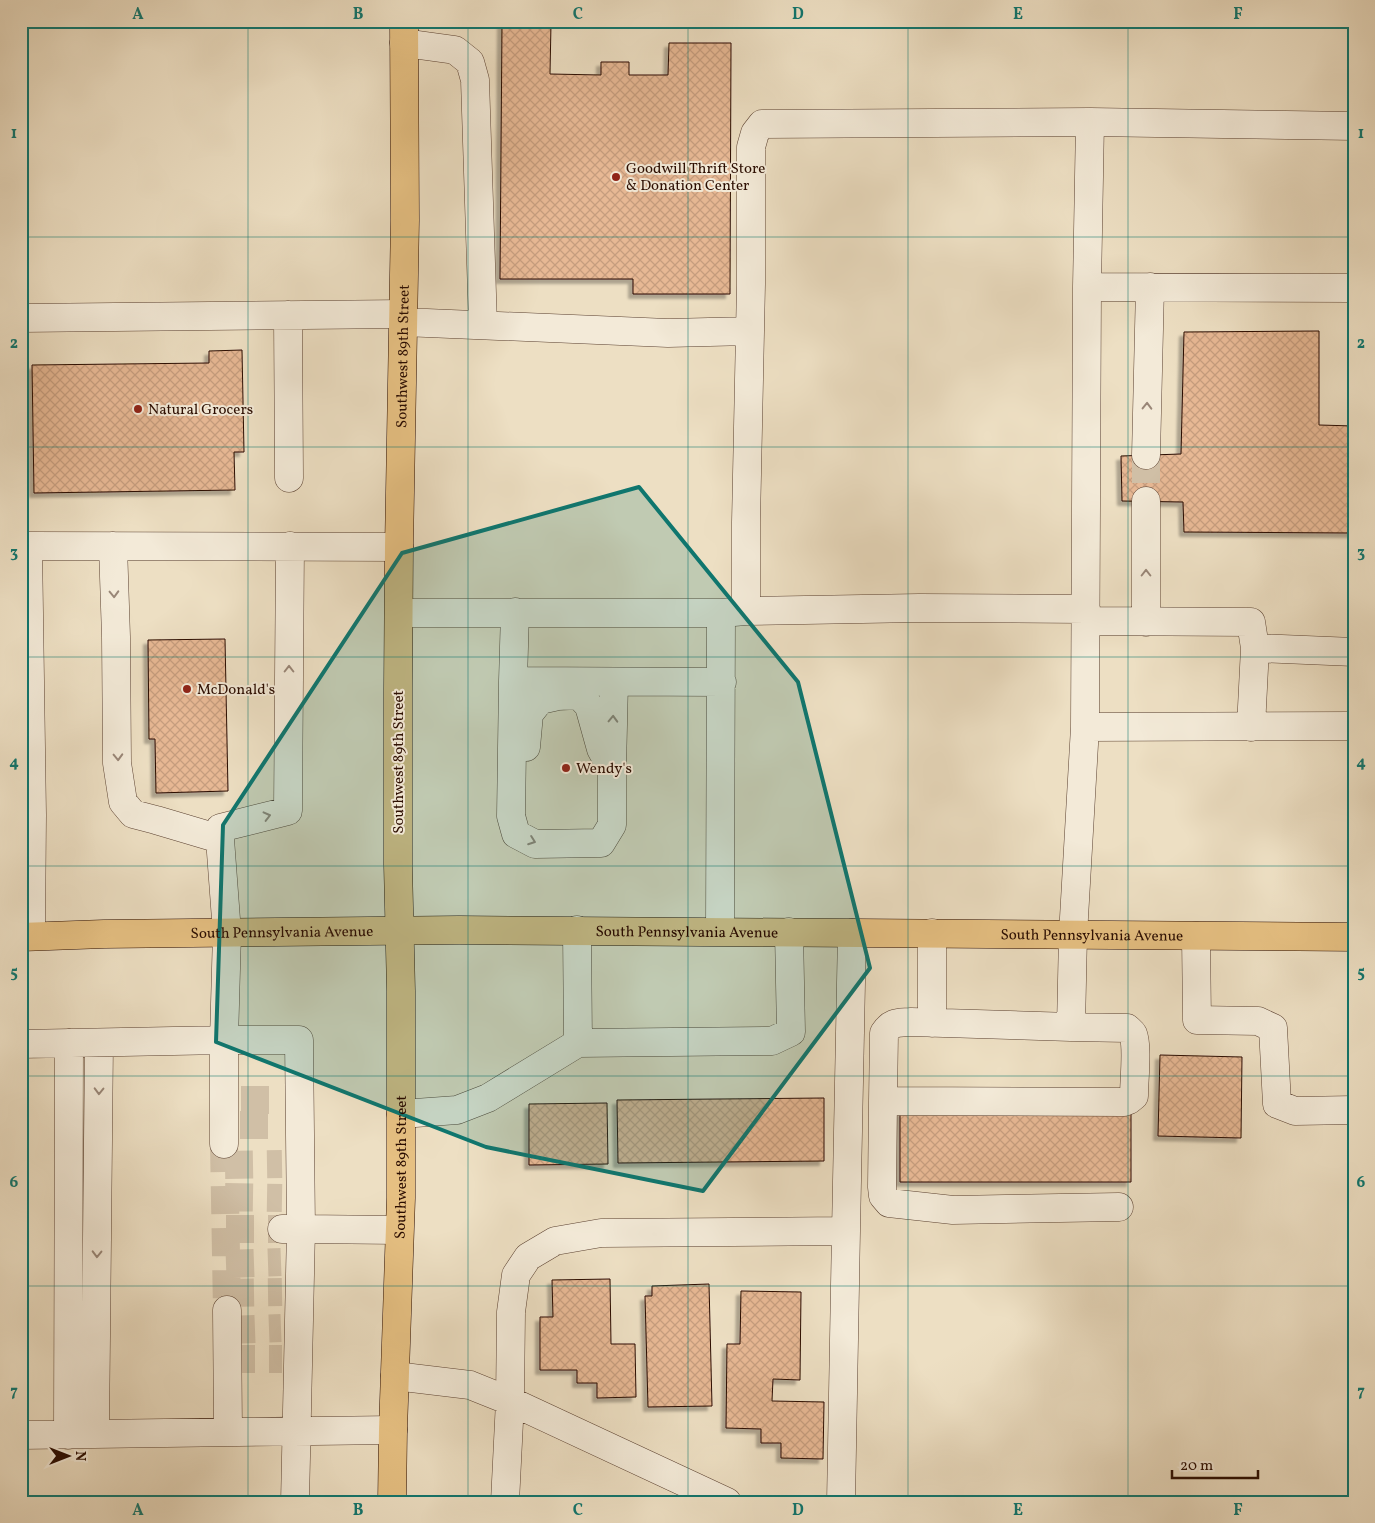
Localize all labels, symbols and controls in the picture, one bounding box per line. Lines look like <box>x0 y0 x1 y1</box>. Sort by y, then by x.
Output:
text: A <box>132 4 144 26</box>
text: B <box>353 4 364 26</box>
text: C <box>573 4 583 26</box>
text: D <box>792 4 804 26</box>
text: E <box>1013 4 1023 26</box>
text: F <box>1233 4 1243 26</box>
text: 1 <box>11 123 17 145</box>
text: 1 <box>1358 123 1364 145</box>
place label: Goodwill Thrift Store & Donation Center <box>626 159 765 197</box>
marker: Goodwill Thrift Store & Donation Center <box>610 171 622 183</box>
street label: Southwest 89th Street <box>392 284 416 428</box>
text: 2 <box>10 333 18 355</box>
text: 2 <box>1357 333 1365 355</box>
place label: Natural Grocers <box>148 400 253 421</box>
one-way arrow <box>1142 402 1153 410</box>
marker: Natural Grocers <box>132 403 144 415</box>
text: 3 <box>10 542 18 564</box>
text: 3 <box>1357 542 1365 564</box>
one-way arrow <box>1141 569 1151 576</box>
one-way arrow <box>109 591 120 599</box>
one-way arrow <box>284 665 294 673</box>
place label: McDonald's <box>197 680 275 701</box>
marker: McDonald's <box>181 683 193 695</box>
street label: Southwest 89th Street <box>389 690 410 834</box>
one-way arrow <box>608 715 618 722</box>
text: 4 <box>9 752 19 774</box>
text: 4 <box>1356 752 1366 774</box>
one-way arrow <box>112 753 123 761</box>
place label: Wendy's <box>576 759 632 780</box>
marker: Wendy's <box>560 762 572 774</box>
one-way arrow <box>263 811 272 822</box>
one-way arrow <box>527 835 536 845</box>
street label: South Pennsylvania Avenue <box>190 922 373 945</box>
street label: South Pennsylvania Avenue <box>595 922 778 944</box>
street label: South Pennsylvania Avenue <box>1000 925 1183 948</box>
text: 5 <box>10 962 18 984</box>
text: 5 <box>1357 962 1365 984</box>
one-way arrow <box>94 1088 104 1096</box>
street label: Southwest 89th Street <box>391 1095 413 1239</box>
text: 6 <box>10 1172 19 1194</box>
text: 6 <box>1357 1172 1366 1194</box>
one-way arrow <box>92 1250 102 1258</box>
text: 7 <box>10 1381 18 1403</box>
text: 7 <box>1357 1381 1365 1403</box>
north arrow <box>42 1430 92 1480</box>
scale bar <box>1172 1448 1259 1480</box>
text: N <box>70 1451 89 1461</box>
text: 20 m <box>1180 1456 1213 1477</box>
text: A <box>132 1500 144 1522</box>
text: B <box>353 1500 364 1522</box>
text: C <box>573 1500 583 1522</box>
text: D <box>792 1500 804 1522</box>
text: E <box>1013 1500 1023 1522</box>
text: F <box>1233 1500 1243 1522</box>

